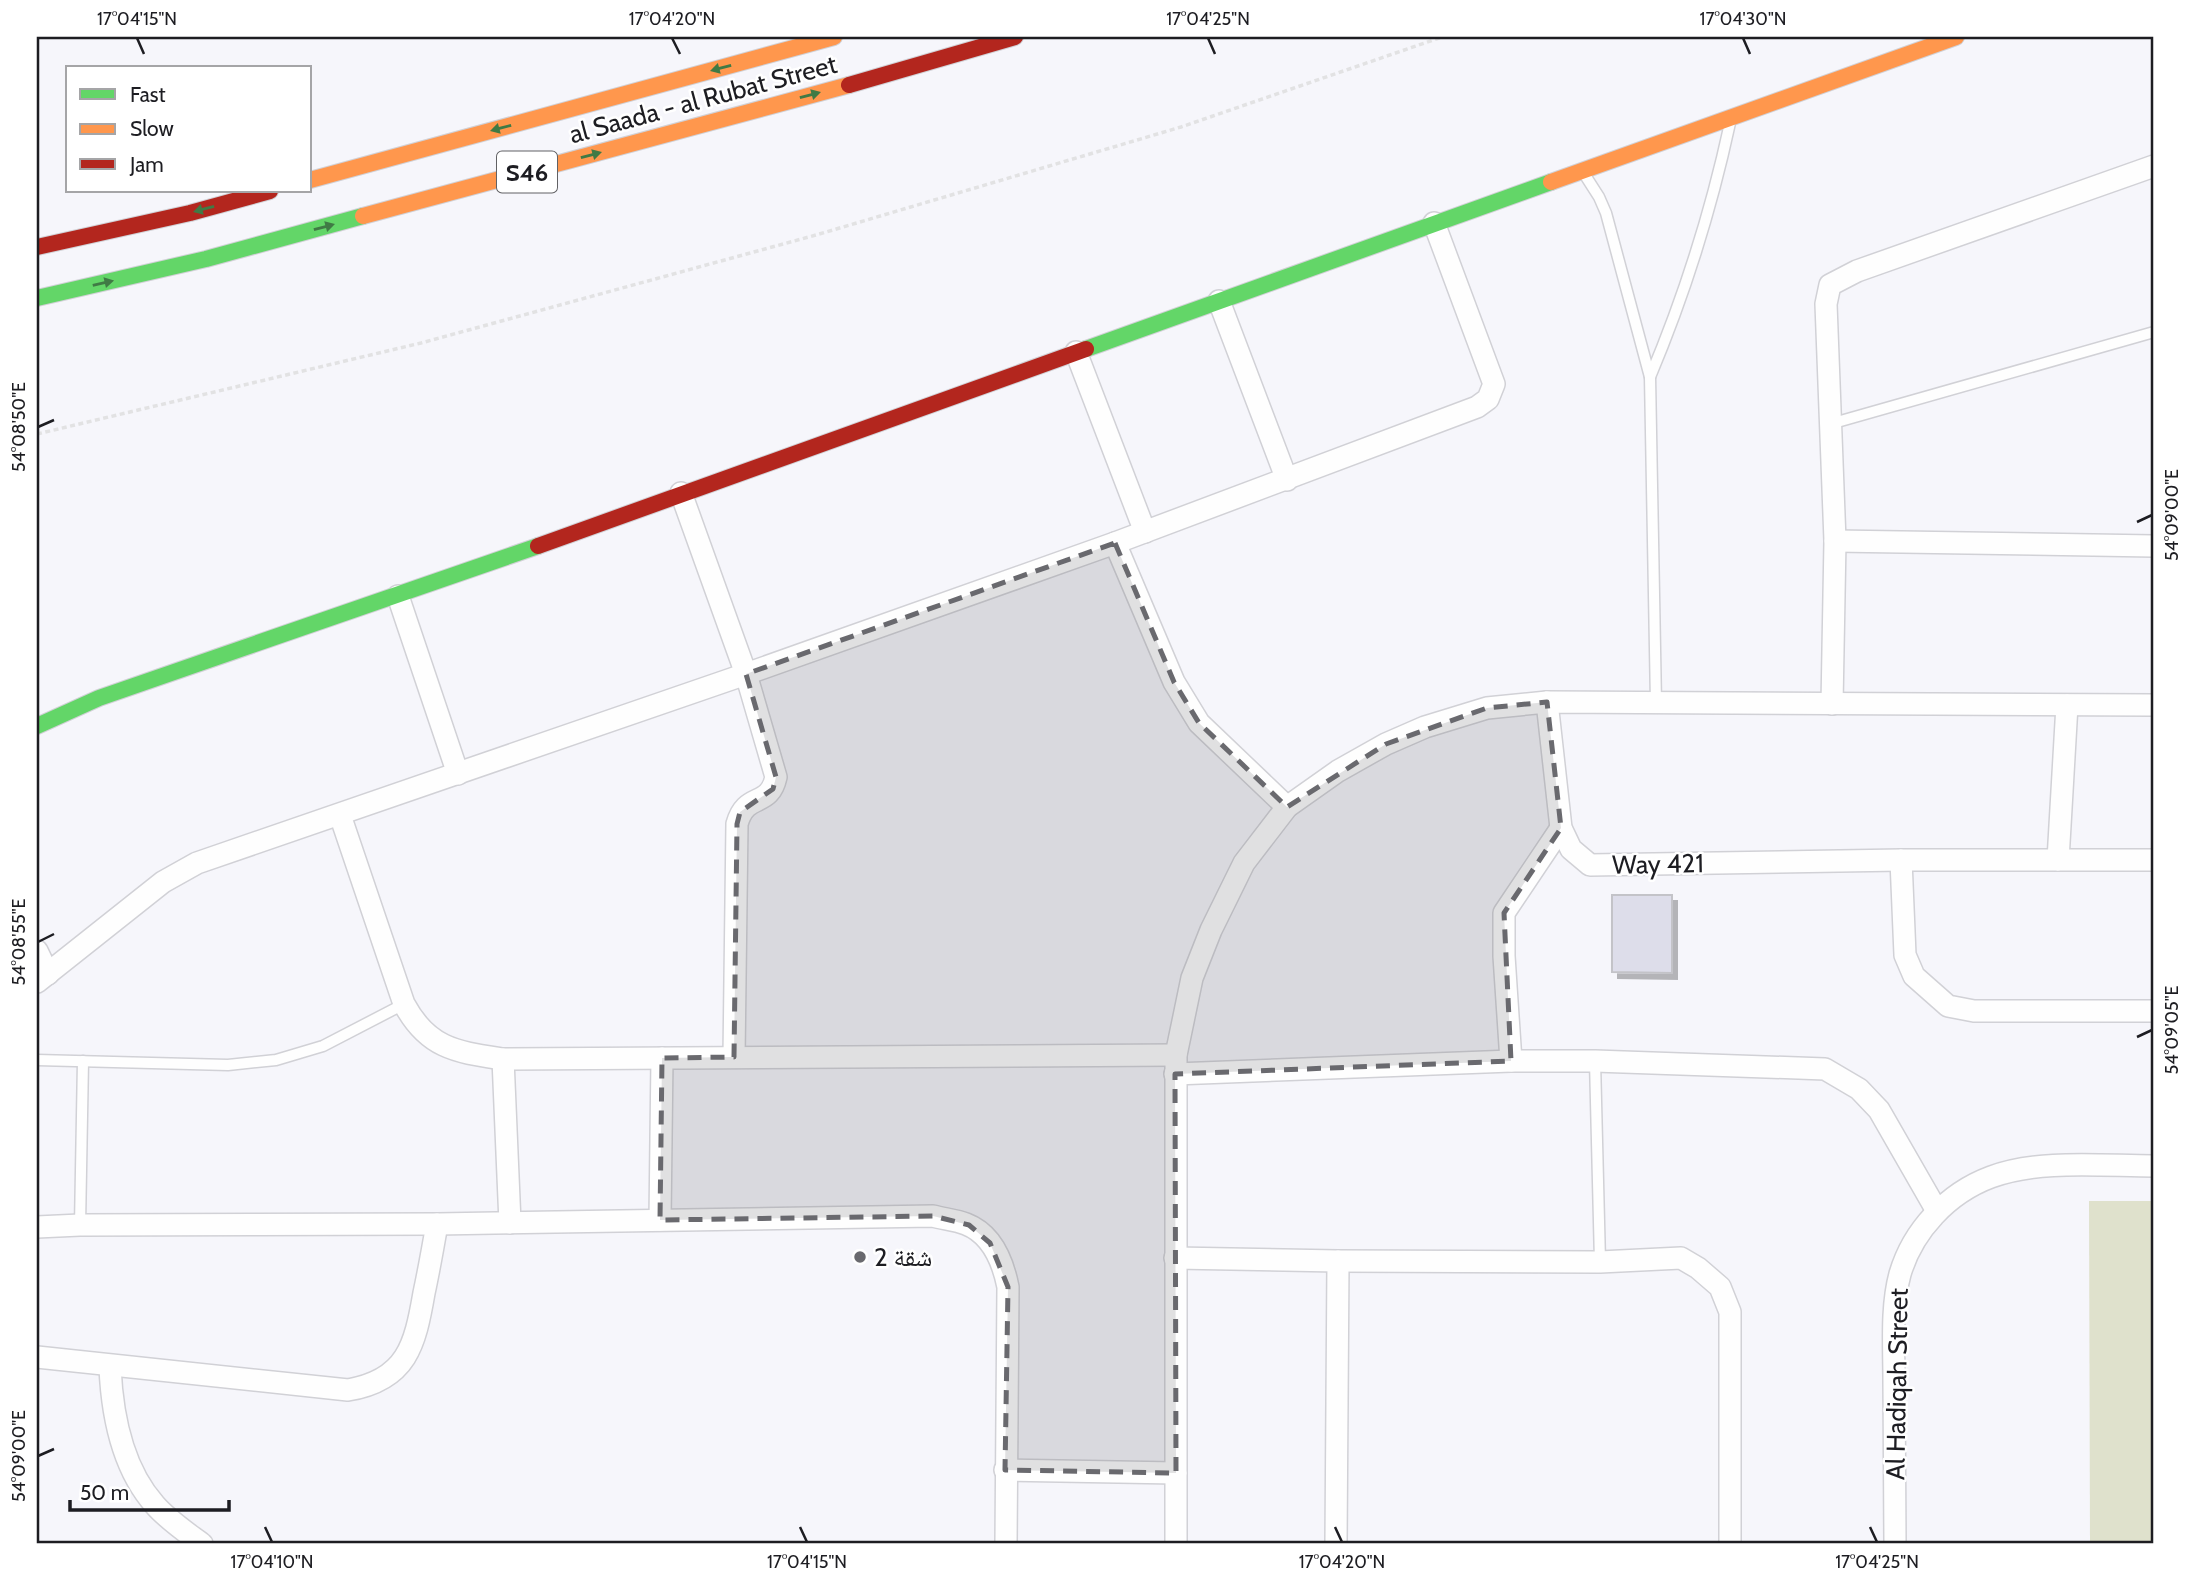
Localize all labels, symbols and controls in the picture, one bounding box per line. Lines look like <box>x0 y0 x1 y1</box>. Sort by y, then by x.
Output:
text: 17°04'15"N <box>97 8 177 30</box>
text: 17°04'20"N <box>629 8 715 30</box>
text: 17°04'25"N <box>1166 8 1250 30</box>
text: 17°04'30"N <box>1700 8 1786 30</box>
street label: al Saada - al Rubat Street <box>566 48 841 150</box>
one-way arrow <box>710 63 731 73</box>
legend <box>66 66 312 192</box>
text: Fast <box>130 82 166 107</box>
one-way arrow <box>799 89 821 100</box>
text: Slow <box>130 116 174 141</box>
one-way arrow <box>490 123 511 133</box>
one-way arrow <box>580 149 602 160</box>
text: Jam <box>129 152 164 177</box>
road number: S46 <box>497 152 557 192</box>
one-way arrow <box>193 204 215 215</box>
one-way arrow <box>314 222 335 232</box>
one-way arrow <box>92 277 114 288</box>
text: 54°08'50"E <box>8 382 30 472</box>
text: 54°09'00"E <box>2161 469 2183 561</box>
street label: Way 421 <box>1612 847 1704 881</box>
text: 54°08'55"E <box>8 898 30 986</box>
text: 54°09'05"E <box>2161 985 2183 1075</box>
place label: شقة 2 <box>874 1241 932 1273</box>
marker: شقة 2 <box>852 1249 868 1265</box>
street label: Al Hadiqah Street <box>1879 1287 1915 1480</box>
text: 54°09'00"E <box>8 1410 30 1502</box>
scale bar <box>70 1469 229 1513</box>
text: 50 m <box>80 1480 129 1505</box>
text: 17°04'10"N <box>231 1551 313 1573</box>
text: 17°04'15"N <box>767 1551 847 1573</box>
text: 17°04'20"N <box>1299 1551 1385 1573</box>
text: 17°04'25"N <box>1835 1551 1919 1573</box>

